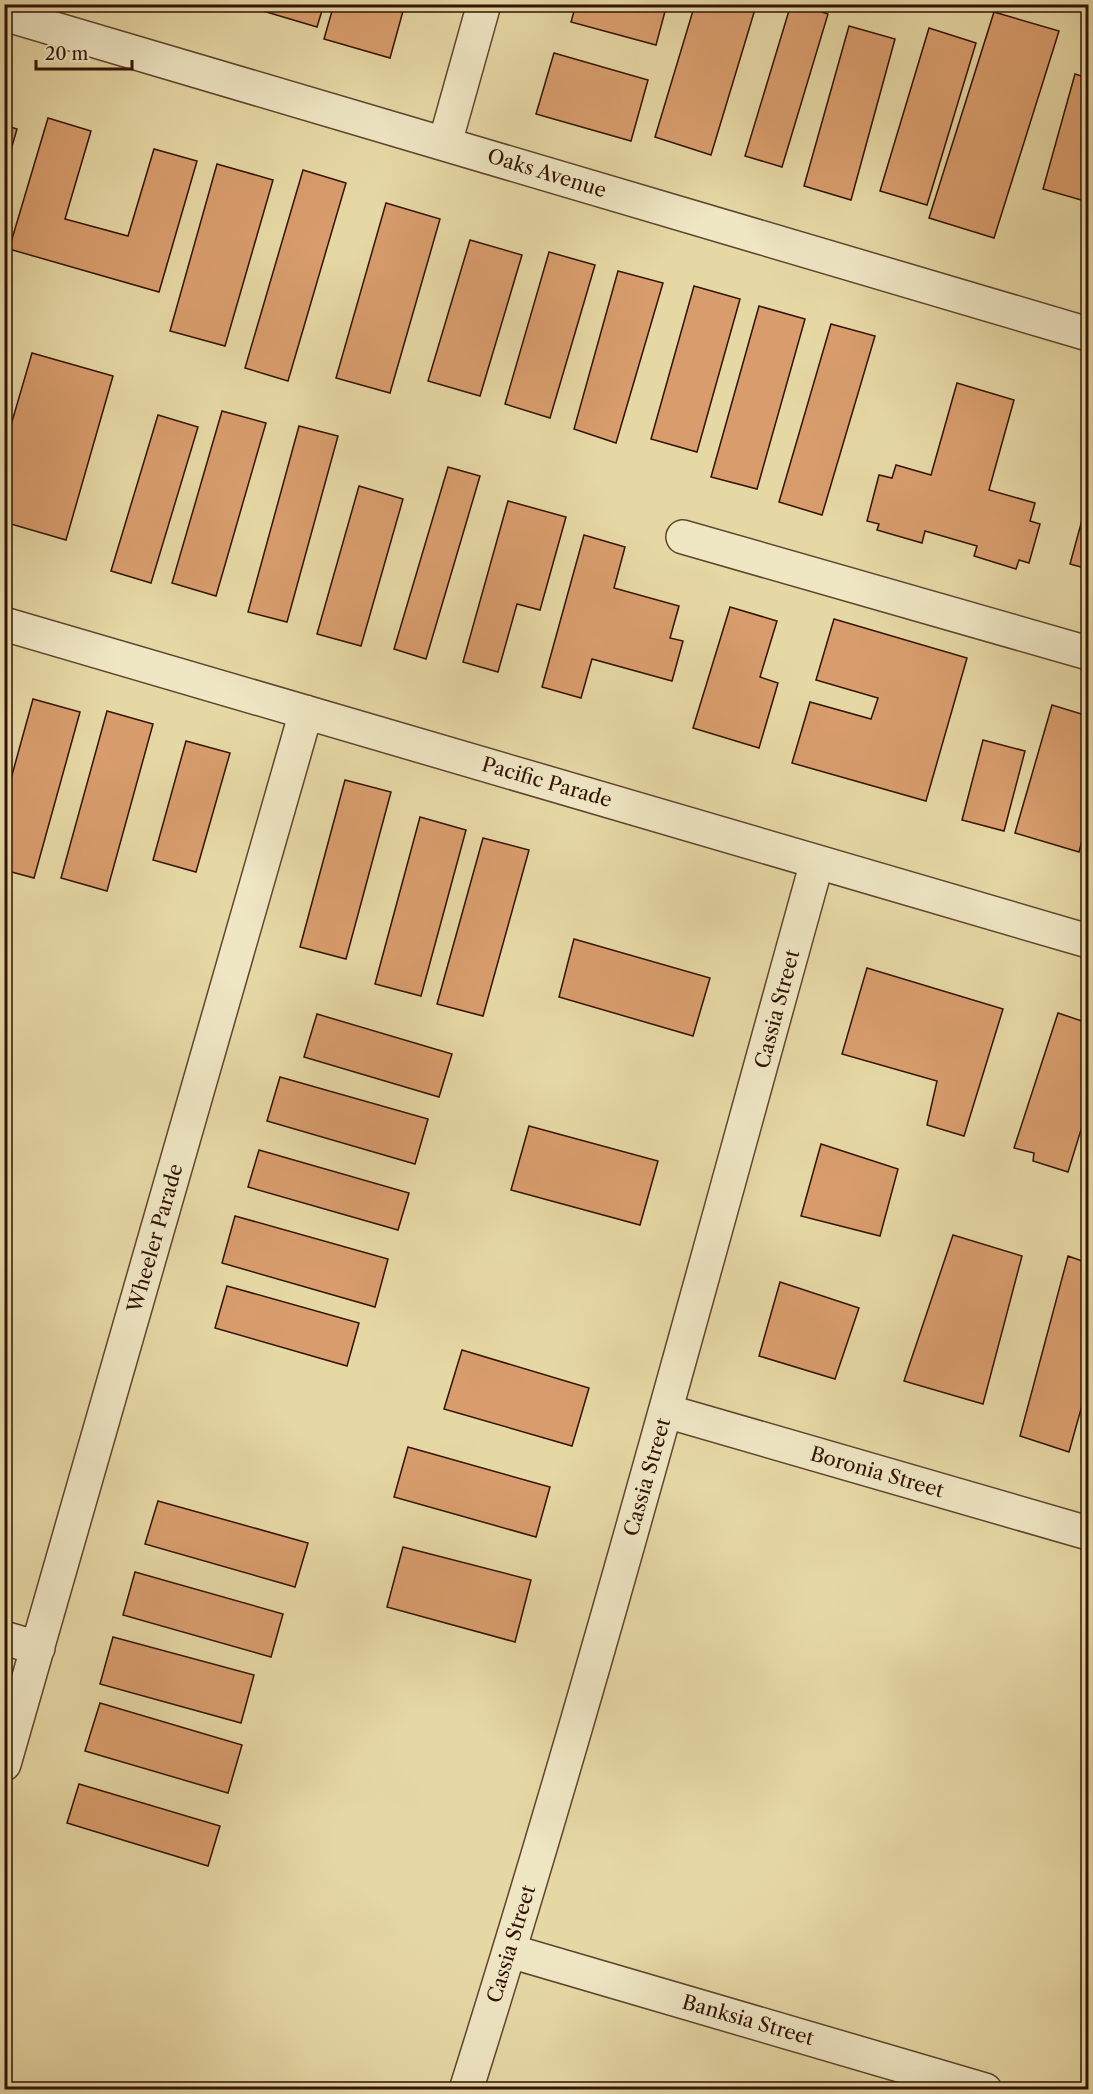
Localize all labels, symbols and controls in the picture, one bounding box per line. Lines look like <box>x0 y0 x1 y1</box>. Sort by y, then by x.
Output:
scale bar <box>36 33 132 71</box>
text: 20 m <box>45 43 89 65</box>
street label: Oaks Avenue <box>485 144 609 202</box>
street label: Pacific Parade <box>479 752 615 812</box>
street label: Cassia Street <box>750 947 804 1071</box>
street label: Wheeler Parade <box>122 1161 188 1316</box>
street label: Cassia Street <box>619 1415 675 1539</box>
street label: Boronia Street <box>808 1442 946 1502</box>
street label: Cassia Street <box>482 1882 540 2006</box>
street label: Banksia Street <box>679 1990 817 2050</box>

